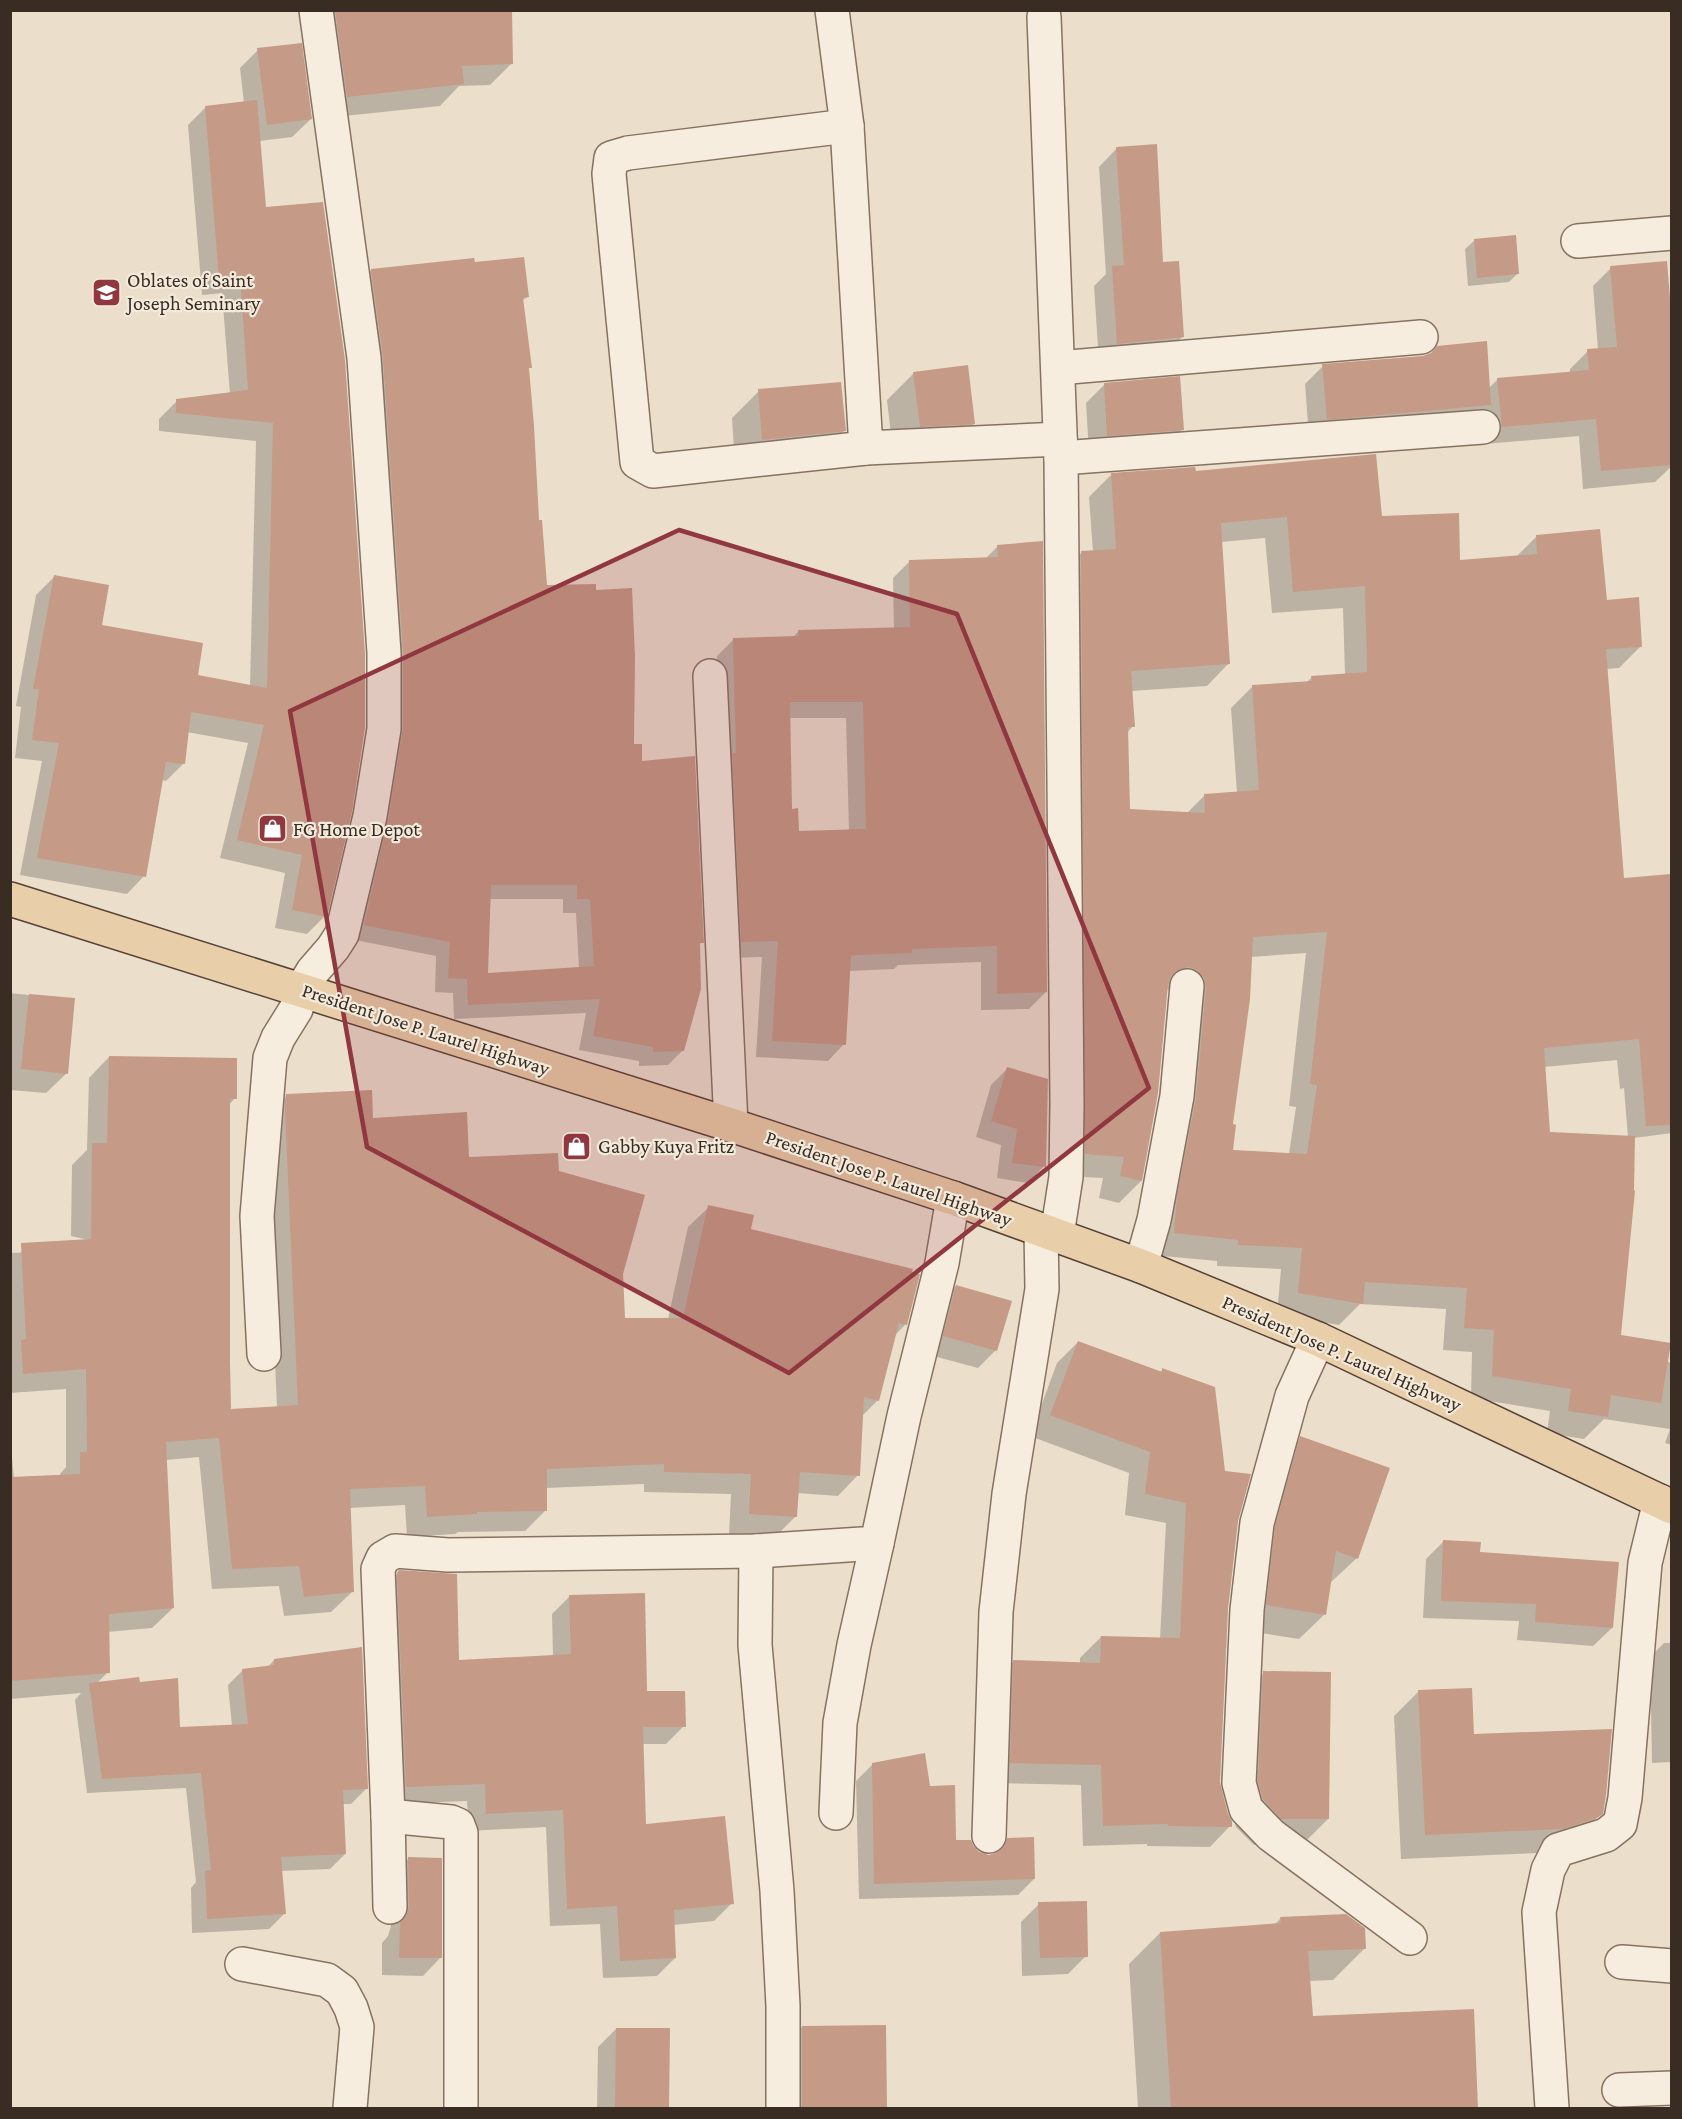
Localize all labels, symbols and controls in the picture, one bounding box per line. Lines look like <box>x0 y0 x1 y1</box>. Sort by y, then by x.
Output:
place label: Oblates of Saint Joseph Seminary <box>125 269 261 315</box>
school or university icon: Oblates of Saint Joseph Seminary <box>90 276 122 308</box>
shop icon: FG Home Depot <box>256 813 288 845</box>
place label: FG Home Depot <box>293 818 420 841</box>
street label: President Jose P. Laurel Highway <box>299 979 553 1081</box>
street label: President Jose P. Laurel Highway <box>763 1125 1016 1232</box>
shop icon: Gabby Kuya Fritz <box>561 1130 593 1162</box>
place label: Gabby Kuya Fritz <box>598 1135 734 1158</box>
street label: President Jose P. Laurel Highway <box>1219 1290 1466 1417</box>

